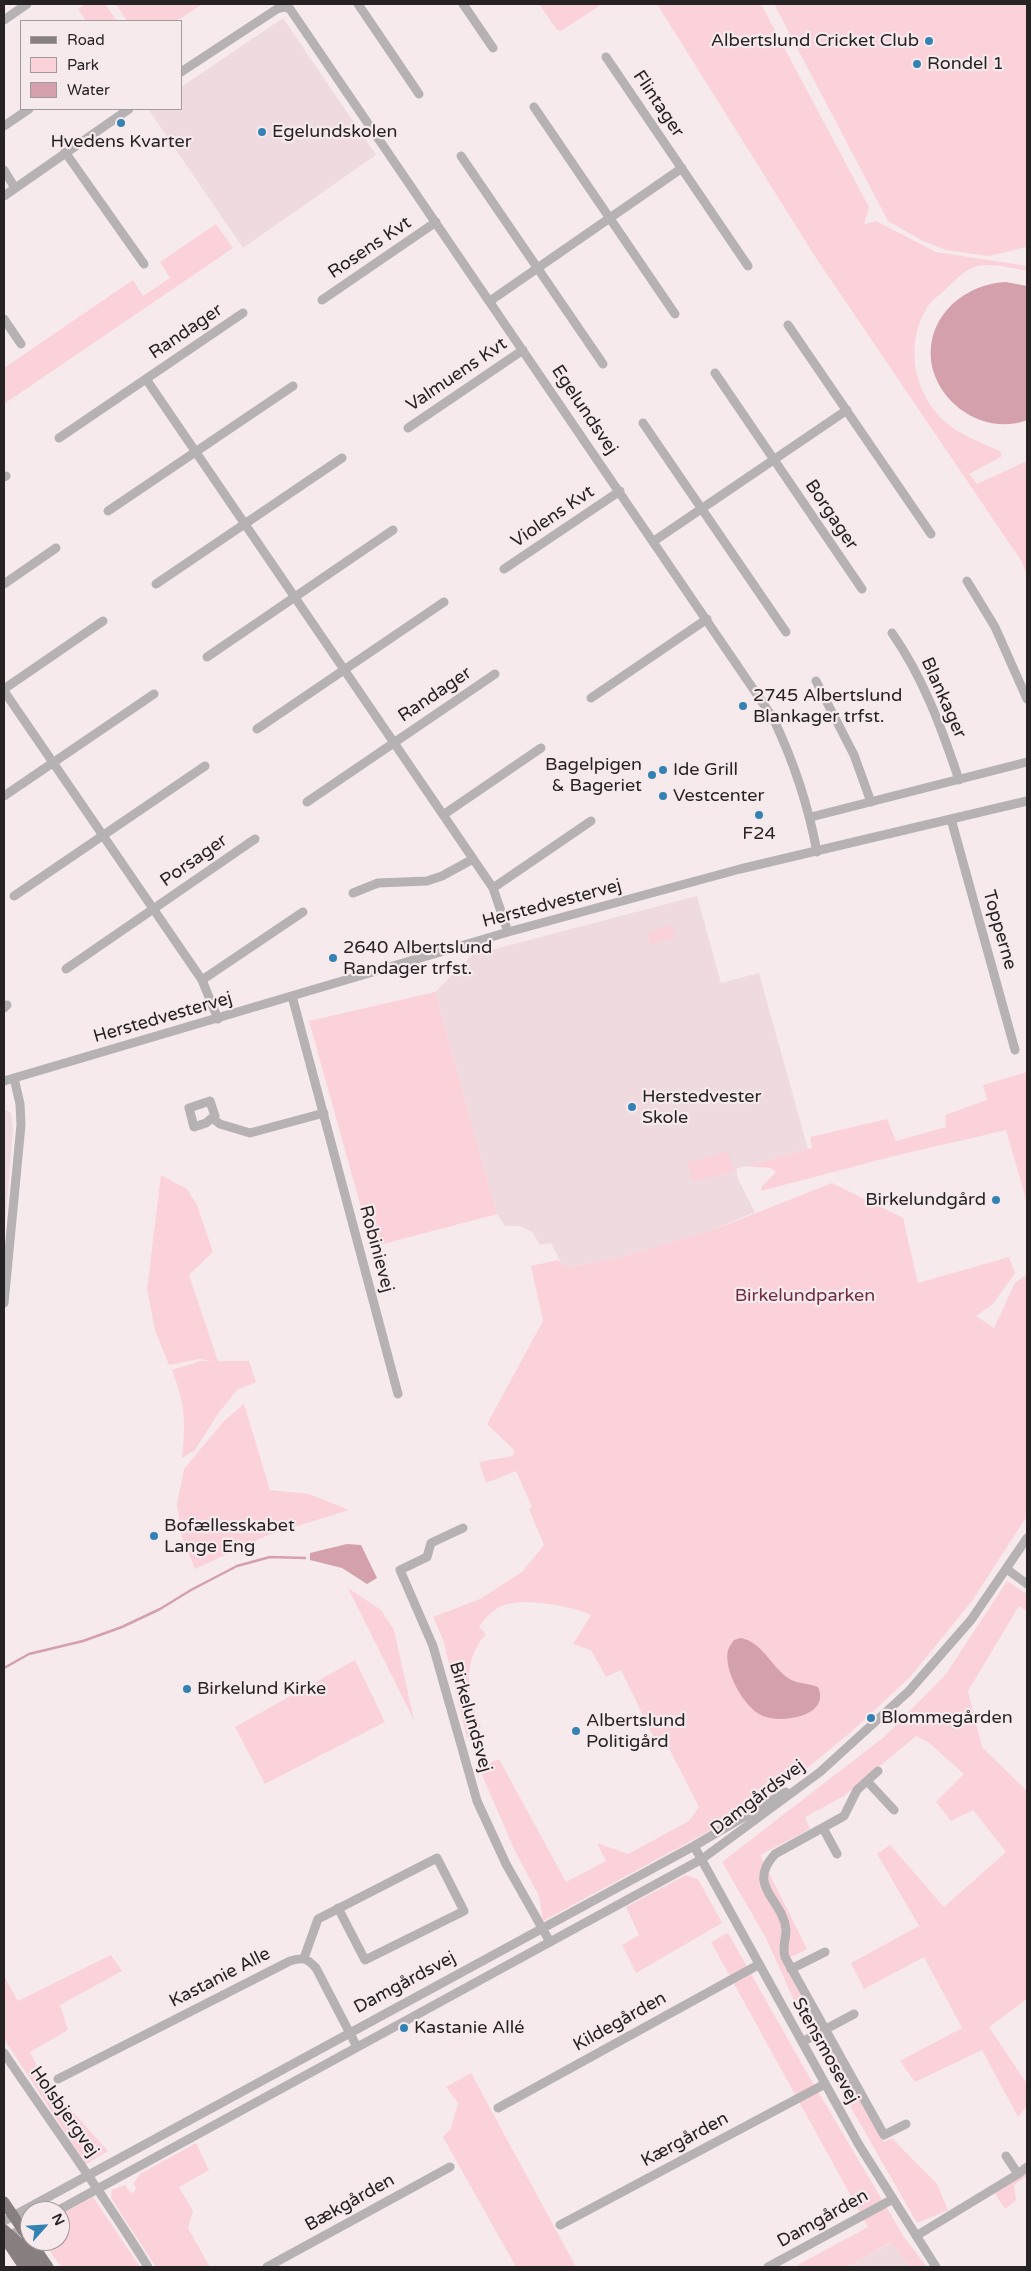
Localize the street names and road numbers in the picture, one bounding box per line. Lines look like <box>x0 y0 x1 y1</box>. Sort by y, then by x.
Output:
street label: Flintager <box>628 66 688 142</box>
street label: Rosens Kvt <box>324 212 416 284</box>
street label: Randager <box>145 300 227 364</box>
street label: Valmuens Kvt <box>403 333 511 417</box>
street label: Egelundsvej <box>546 361 622 459</box>
street label: Borgager <box>800 476 862 554</box>
street label: Violens Kvt <box>507 481 599 553</box>
street label: Blankager <box>916 654 970 742</box>
street label: Randager <box>394 663 476 727</box>
street label: Porsager <box>156 830 232 892</box>
street label: Herstedvestervej <box>480 875 624 933</box>
street label: Topperne <box>977 888 1021 972</box>
street label: Herstedvestervej <box>91 988 235 1048</box>
street label: Robinievej <box>354 1203 398 1295</box>
street label: Birkelundsvej <box>444 1659 496 1775</box>
street label: Damgårdsvej <box>707 1756 809 1840</box>
street label: Kastanie Alle <box>166 1943 274 2013</box>
street label: Damgårdsvej <box>350 1947 460 2019</box>
street label: Kildegården <box>570 1988 670 2056</box>
street label: Stensmosevej <box>787 1994 863 2108</box>
street label: Holsbjergvej <box>25 2063 103 2161</box>
street label: Kærgården <box>638 2108 732 2172</box>
street label: Bækgården <box>301 2170 399 2236</box>
street label: Damgården <box>774 2185 872 2253</box>

